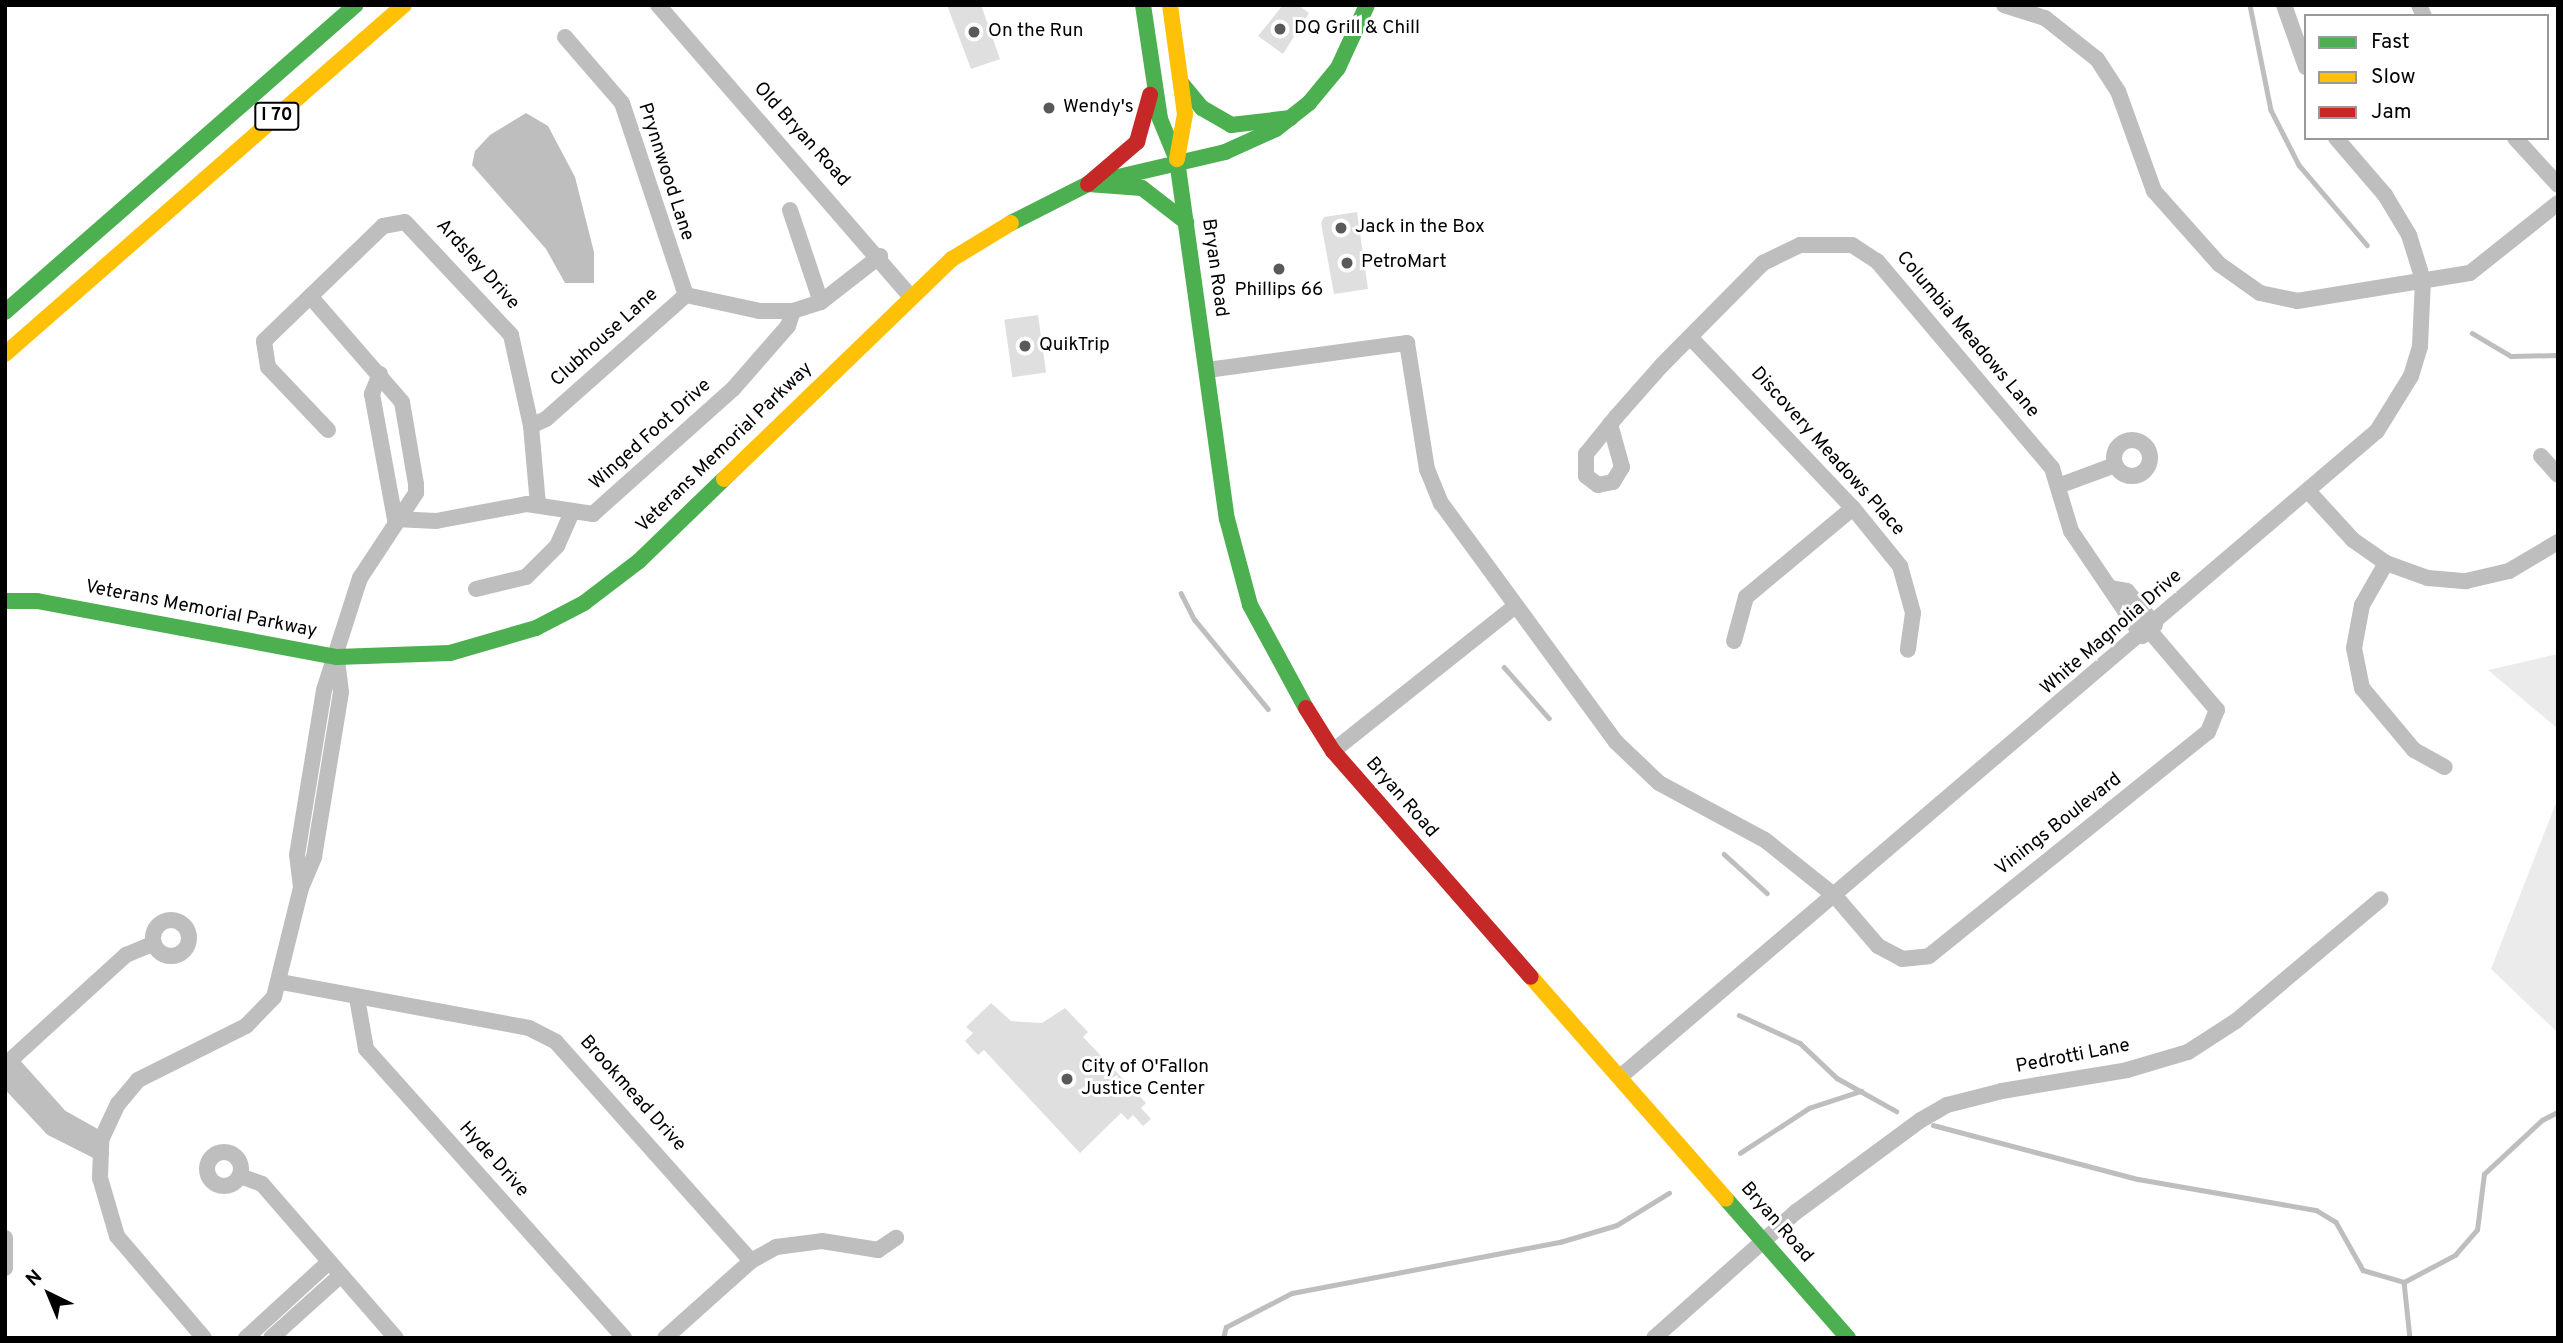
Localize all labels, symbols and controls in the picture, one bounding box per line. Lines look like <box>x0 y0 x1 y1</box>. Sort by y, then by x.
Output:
legend <box>2304 14 2549 140</box>
place label: DQ Grill & Chill <box>1294 18 1420 40</box>
place label: On the Run <box>988 21 1083 43</box>
marker: DQ Grill & Chill <box>1272 21 1288 37</box>
marker: On the Run <box>966 24 982 40</box>
text: Fast <box>2371 29 2410 56</box>
text: Slow <box>2371 64 2416 91</box>
street label: Old Bryan Road <box>748 78 854 192</box>
place label: Wendy's <box>1063 97 1134 119</box>
text: Jam <box>2371 99 2412 126</box>
street label: Prynnwood Lane <box>632 100 698 244</box>
marker: Wendy's <box>1041 100 1057 116</box>
road number: I 70 <box>254 102 300 131</box>
street label: Ardsley Drive <box>430 215 524 315</box>
street label: Bryan Road <box>1196 217 1232 319</box>
place label: Jack in the Box <box>1355 217 1485 239</box>
marker: Jack in the Box <box>1333 220 1349 236</box>
street label: Columbia Meadows Lane <box>1891 247 2043 423</box>
place label: PetroMart <box>1361 252 1447 274</box>
marker: PetroMart <box>1339 255 1355 271</box>
marker: Phillips 66 <box>1271 261 1287 277</box>
place label: Phillips 66 <box>1235 280 1323 302</box>
street label: Clubhouse Lane <box>547 284 663 392</box>
place label: QuikTrip <box>1039 335 1110 357</box>
marker: QuikTrip <box>1017 338 1033 354</box>
street label: Veterans Memorial Parkway <box>632 358 818 538</box>
street label: Discovery Meadows Place <box>1745 363 1909 541</box>
street label: Winged Foot Drive <box>586 375 716 495</box>
street label: White Magnolia Drive <box>2037 565 2187 701</box>
street label: Veterans Memorial Parkway <box>83 576 319 644</box>
street label: Bryan Road <box>1360 753 1442 843</box>
street label: Vinings Boulevard <box>1991 769 2127 881</box>
street label: Brookmead Drive <box>574 1031 690 1157</box>
street label: Pedrotti Lane <box>2014 1035 2132 1079</box>
place label: City of O'Fallon Justice Center <box>1081 1057 1209 1101</box>
marker: City of O'Fallon Justice Center <box>1059 1071 1075 1087</box>
street label: Hyde Drive <box>453 1118 533 1202</box>
street label: Bryan Road <box>1735 1178 1817 1268</box>
north arrow <box>14 1259 84 1329</box>
text: N <box>22 1265 48 1292</box>

